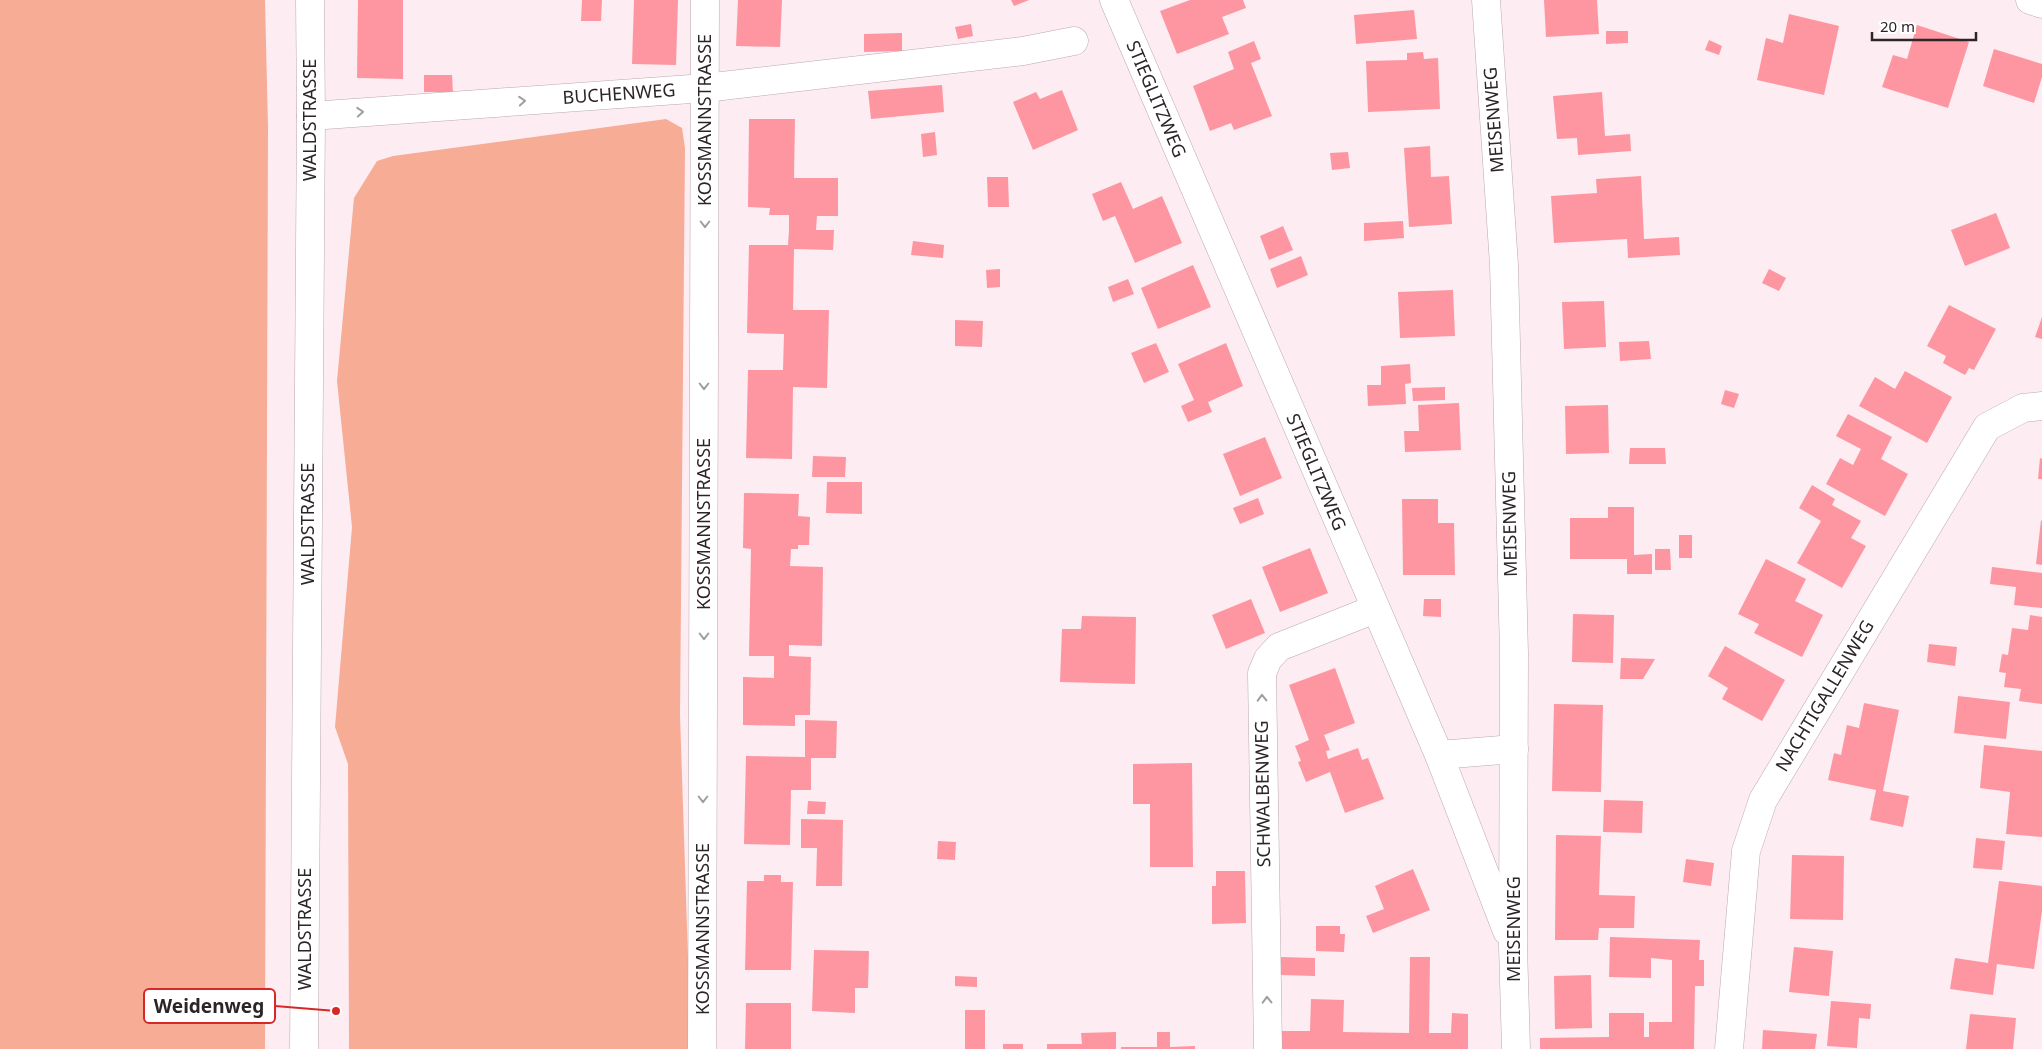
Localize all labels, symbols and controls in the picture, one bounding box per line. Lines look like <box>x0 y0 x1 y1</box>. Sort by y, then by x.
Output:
scale bar <box>1872 10 1976 42</box>
text: 20 m <box>1880 16 1915 36</box>
street label: KOSSMANNSTRASSE <box>692 34 716 206</box>
street label: STIEGLITZWEG <box>1121 36 1192 161</box>
street label: WALDSTRASSE <box>297 59 321 181</box>
street label: MEISENWEG <box>1477 66 1509 174</box>
street label: BUCHENWEG <box>562 77 676 109</box>
one-way arrow <box>518 96 526 107</box>
one-way arrow <box>356 107 364 118</box>
one-way arrow <box>700 220 710 228</box>
one-way arrow <box>699 382 709 390</box>
street label: STIEGLITZWEG <box>1281 409 1352 534</box>
street label: KOSSMANNSTRASSE <box>691 438 715 610</box>
street label: WALDSTRASSE <box>295 463 319 585</box>
street label: MEISENWEG <box>1496 471 1522 577</box>
street label: NACHTIGALLENWEG <box>1769 615 1879 776</box>
one-way arrow <box>698 632 709 640</box>
one-way arrow <box>1256 694 1267 702</box>
street label: SCHWALBENWEG <box>1249 720 1275 868</box>
one-way arrow <box>698 795 708 803</box>
street label: KOSSMANNSTRASSE <box>690 843 714 1015</box>
street label: WALDSTRASSE <box>292 868 316 990</box>
street label: MEISENWEG <box>1501 876 1525 982</box>
callout: Weidenweg <box>144 989 275 1023</box>
text: Weidenweg <box>154 993 264 1019</box>
one-way arrow <box>1262 996 1273 1004</box>

